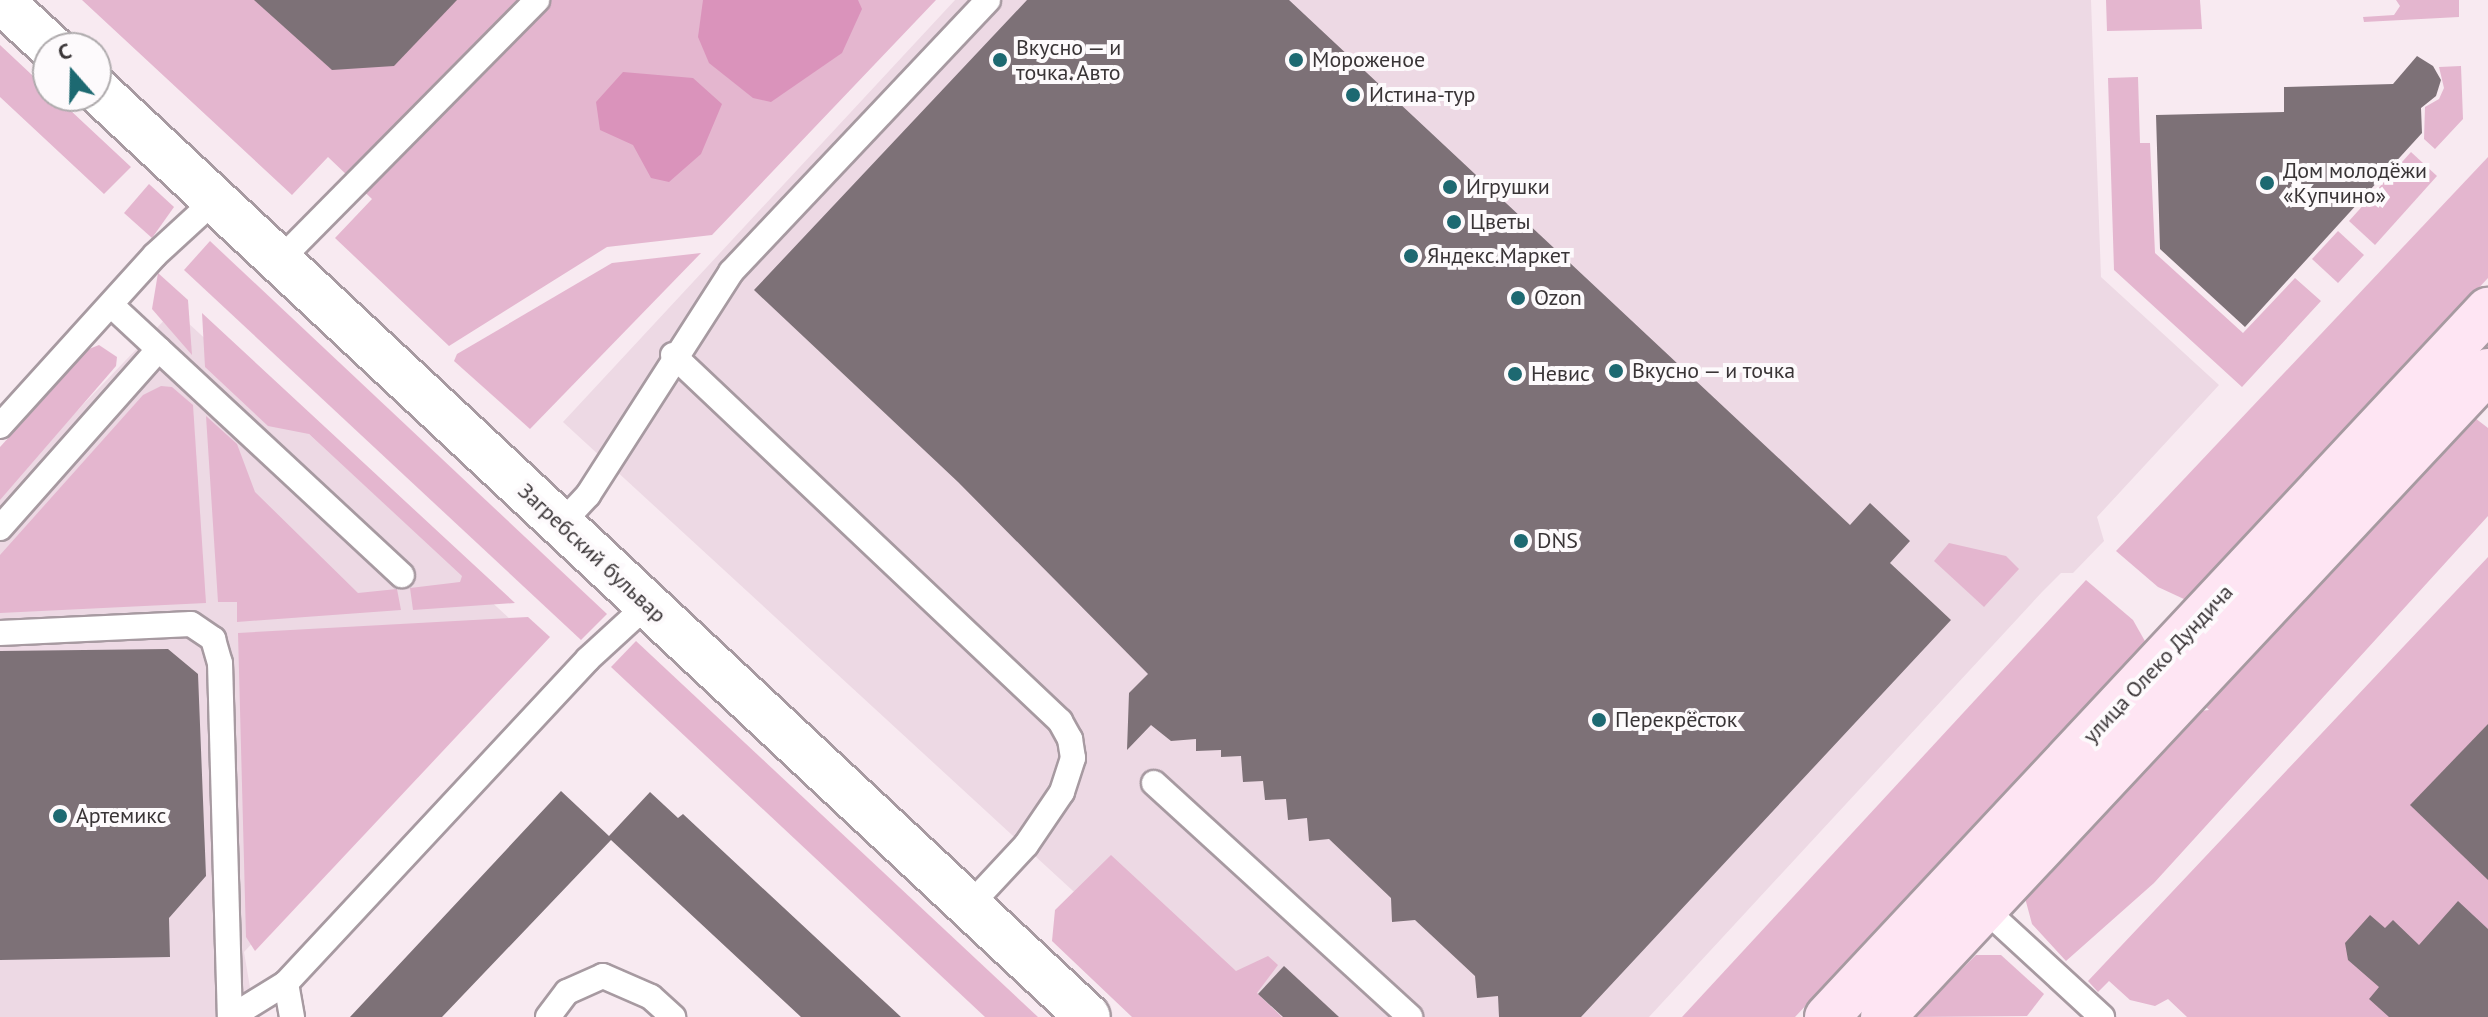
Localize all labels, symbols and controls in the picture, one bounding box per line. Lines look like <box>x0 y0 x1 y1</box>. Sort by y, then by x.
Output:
north arrow <box>32 32 112 112</box>
place label: Вкусно — и точка. Авто <box>1016 34 1125 86</box>
text: С <box>54 36 75 67</box>
place label: Мороженое <box>1312 47 1425 73</box>
marker: Вкусно — и точка. Авто <box>991 51 1009 69</box>
marker: Мороженое <box>1287 51 1305 69</box>
place label: Истина-тур <box>1369 82 1475 108</box>
marker: Истина-тур <box>1344 86 1362 104</box>
place label: Дом молодёжи «Купчино» <box>2283 157 2427 208</box>
place label: Игрушки <box>1466 174 1550 200</box>
marker: Дом молодёжи «Купчино» <box>2258 174 2276 192</box>
marker: Игрушки <box>1441 178 1459 196</box>
place label: Цветы <box>1470 209 1531 235</box>
marker: Цветы <box>1445 213 1463 231</box>
place label: Яндекс.Маркет <box>1427 243 1570 269</box>
marker: Яндекс.Маркет <box>1402 247 1420 265</box>
place label: Ozon <box>1534 285 1582 311</box>
marker: Ozon <box>1509 289 1527 307</box>
place label: Вкусно — и точка <box>1632 358 1799 384</box>
place label: Невис <box>1531 361 1590 387</box>
marker: Вкусно — и точка <box>1607 362 1625 380</box>
marker: Невис <box>1506 365 1524 383</box>
street label: Загребский бульвар <box>513 478 671 628</box>
place label: DNS <box>1537 528 1578 554</box>
marker: DNS <box>1512 532 1530 550</box>
street label: улица Олеко Дундича <box>2077 579 2239 749</box>
place label: Перекрёсток <box>1615 707 1737 733</box>
marker: Перекрёсток <box>1590 711 1608 729</box>
place label: Артемикс <box>76 803 166 829</box>
marker: Артемикс <box>51 807 69 825</box>

